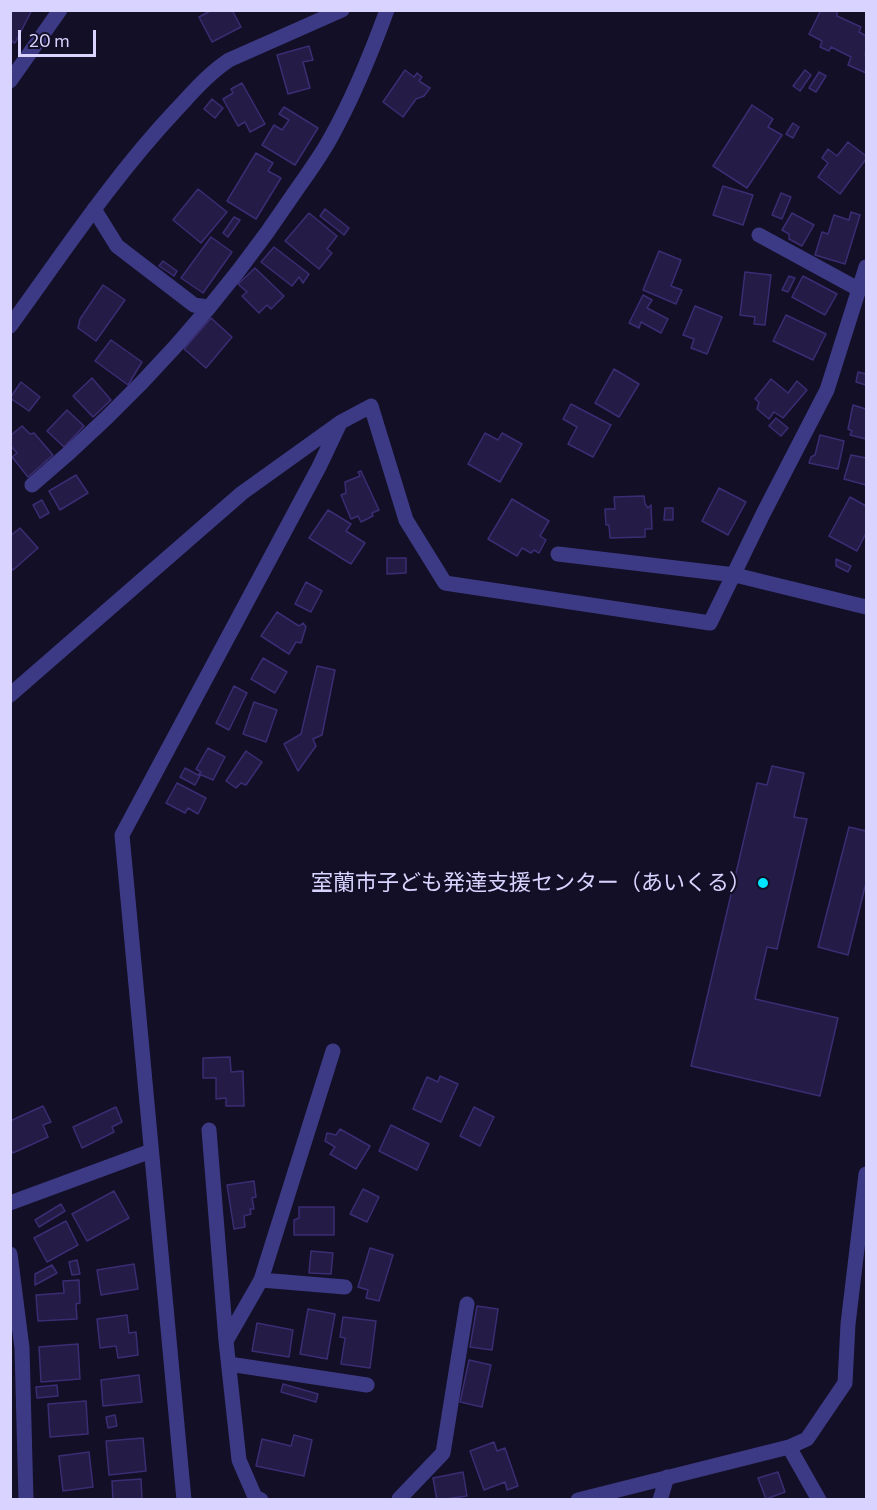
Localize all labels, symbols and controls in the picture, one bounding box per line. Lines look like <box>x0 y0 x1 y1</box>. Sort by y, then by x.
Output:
scale bar <box>21 18 99 56</box>
text: 20 m <box>29 29 70 51</box>
place label: 室蘭市子ども発達支援センター（あいくる） <box>311 870 751 896</box>
marker: 室蘭市子ども発達支援センター（あいくる） <box>756 876 770 890</box>

